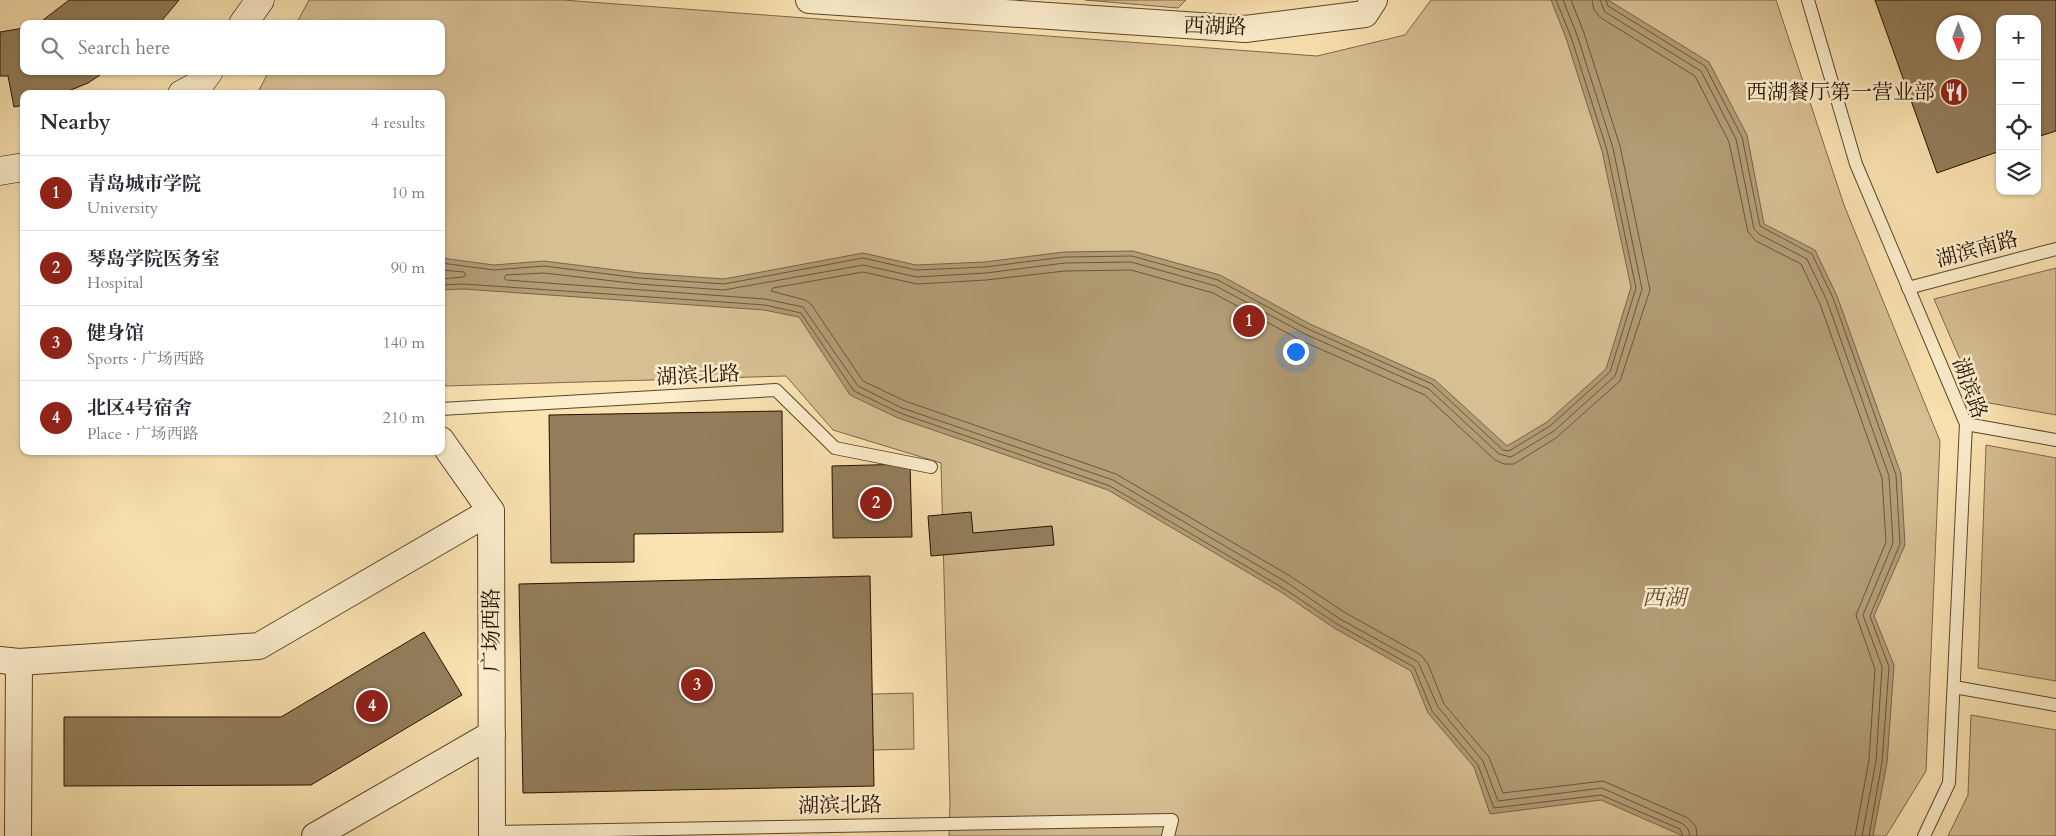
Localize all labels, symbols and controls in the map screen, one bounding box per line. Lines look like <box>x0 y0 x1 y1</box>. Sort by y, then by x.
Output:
street label: 西湖路 <box>1183 11 1247 42</box>
north arrow <box>1936 15 1981 60</box>
map controls <box>1996 15 2041 195</box>
button: + <box>1996 15 2041 60</box>
search box <box>20 20 445 75</box>
icon: search <box>38 34 66 62</box>
text: Search here <box>78 35 170 61</box>
button: − <box>1996 60 2041 105</box>
restaurant icon: 西湖餐厅第一营业部 <box>1939 77 1969 107</box>
place label: 西湖餐厅第一营业部 <box>1746 78 1935 107</box>
button: locate <box>1996 105 2041 150</box>
text: Nearby <box>40 108 111 137</box>
text: 4 results <box>371 112 425 134</box>
button: layers <box>1996 150 2041 195</box>
text: 青岛城市学院 <box>87 171 201 197</box>
text: 1 <box>52 182 60 204</box>
text: 10 m <box>391 182 425 204</box>
text: University <box>87 197 158 219</box>
street label: 湖滨南路 <box>1933 225 2021 274</box>
text: 琴岛学院医务室 <box>87 246 220 272</box>
text: 2 <box>52 257 60 279</box>
text: 90 m <box>391 257 425 279</box>
text: Hospital <box>87 272 143 294</box>
pin: 1 <box>1233 302 1265 340</box>
text: 健身馆 <box>87 320 144 346</box>
text: 3 <box>52 332 60 354</box>
text: 140 m <box>383 332 425 354</box>
your location <box>1283 339 1309 365</box>
text: Sports · 广场西路 <box>87 348 205 370</box>
street label: 湖滨路 <box>1945 354 1994 423</box>
street label: 湖滨北路 <box>655 359 741 392</box>
text: 北区4号宿舍 <box>87 395 192 421</box>
text: 4 <box>52 407 60 429</box>
text: 210 m <box>383 407 425 429</box>
text: Place · 广场西路 <box>87 423 199 445</box>
pin: 2 <box>860 484 892 522</box>
water label: 西湖 <box>1642 583 1690 613</box>
street label: 广场西路 <box>477 588 506 672</box>
pin: 3 <box>681 666 713 704</box>
pin: 4 <box>356 687 388 725</box>
street label: 湖滨北路 <box>798 790 882 821</box>

